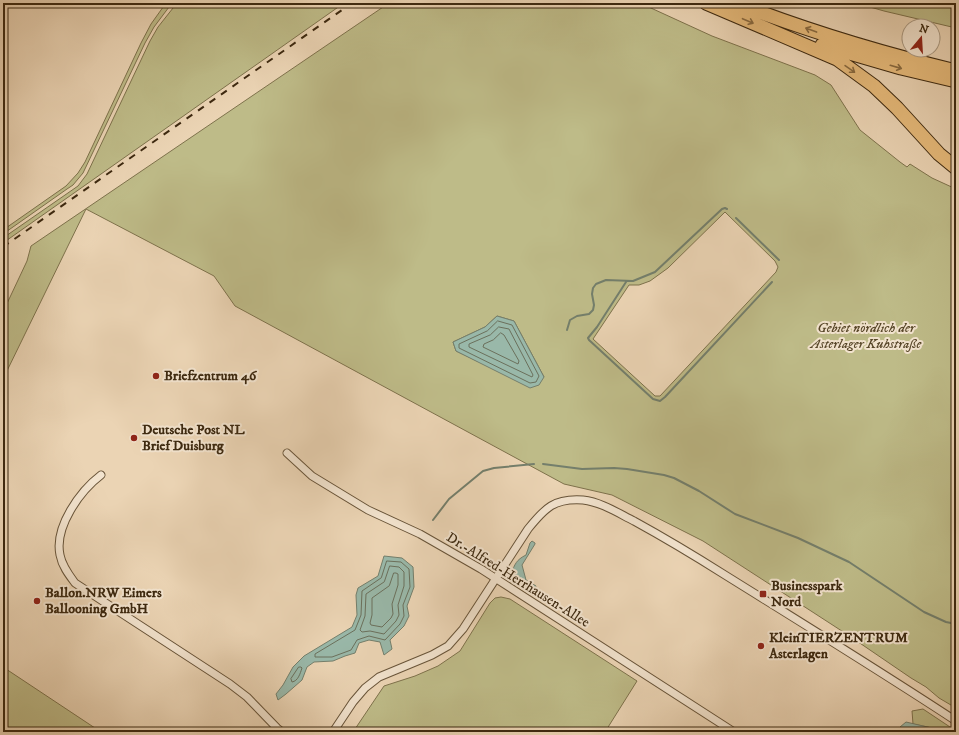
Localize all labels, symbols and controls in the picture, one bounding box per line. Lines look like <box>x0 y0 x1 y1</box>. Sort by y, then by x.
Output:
one-way arrow <box>742 17 754 25</box>
north arrow <box>901 18 941 58</box>
text: N <box>917 21 930 37</box>
one-way arrow <box>805 26 817 34</box>
one-way arrow <box>844 64 855 73</box>
one-way arrow <box>889 64 902 71</box>
park label: Gebiet nördlich der Asterlager Kuhstraße <box>809 319 923 353</box>
place label: Briefzentrum 46 <box>164 367 257 385</box>
marker: Briefzentrum 46 <box>151 371 161 381</box>
place label: Deutsche Post NL Brief Duisburg <box>142 421 246 455</box>
marker: Deutsche Post NL Brief Duisburg <box>129 433 139 443</box>
street label: Dr.-Alfred-Herrhausen-Allee <box>443 528 593 632</box>
place label: Businesspark Nord <box>771 577 843 611</box>
place label: Ballon.NRW Eimers Ballooning GmbH <box>45 584 162 618</box>
marker: Businesspark Nord <box>758 589 768 599</box>
marker: Ballon.NRW Eimers Ballooning GmbH <box>32 596 42 606</box>
place label: KleinTIERZENTRUM Asterlagen <box>768 629 908 663</box>
marker: KleinTIERZENTRUM Asterlagen <box>756 641 766 651</box>

